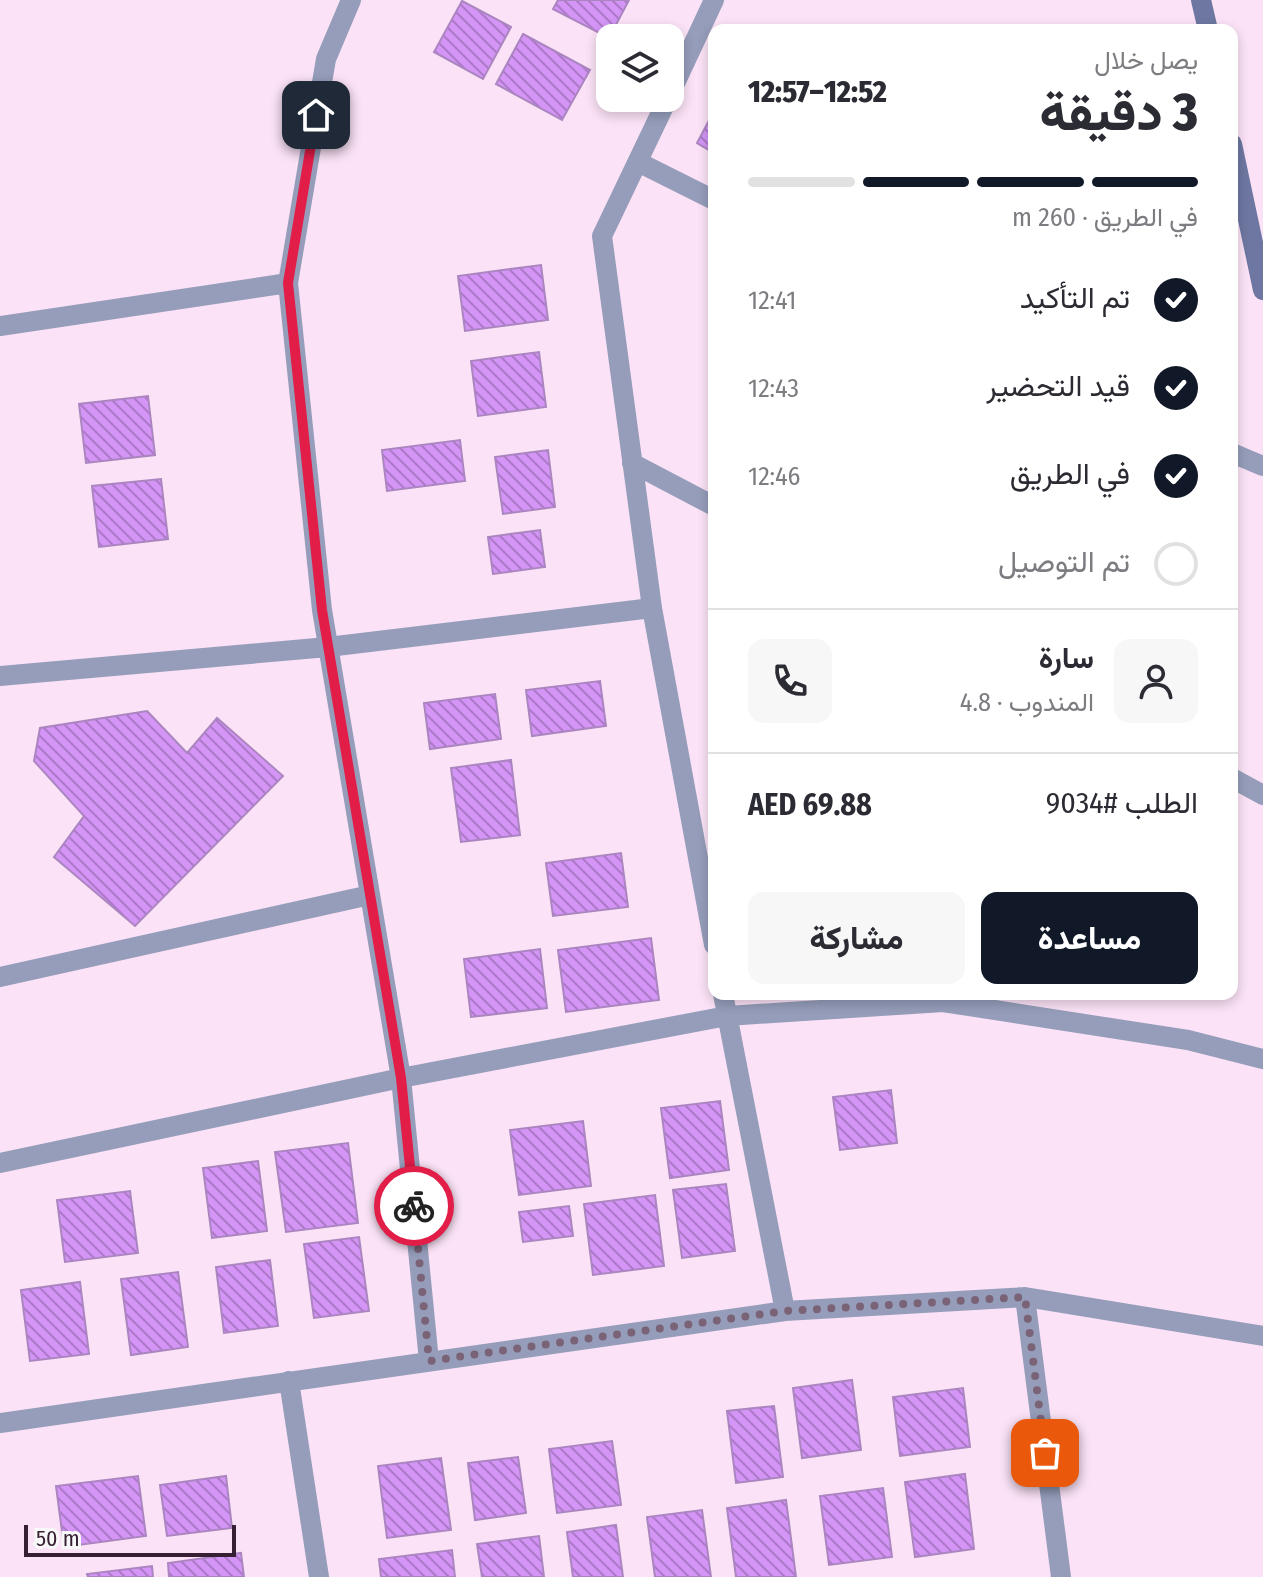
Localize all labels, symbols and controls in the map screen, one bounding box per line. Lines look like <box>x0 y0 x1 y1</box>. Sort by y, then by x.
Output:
map controls <box>596 24 684 112</box>
button: layers <box>596 24 684 112</box>
text: يصل خلال <box>1094 45 1198 76</box>
text: 12:52–12:57 <box>748 74 887 110</box>
pin <box>282 81 350 149</box>
text: 3 دقيقة <box>1039 81 1198 144</box>
icon: home <box>294 93 338 137</box>
text: في الطريق · 260 m <box>1012 202 1198 233</box>
icon: check <box>1154 278 1198 322</box>
text: تم التأكيد <box>1020 280 1130 316</box>
text: 12:41 <box>748 285 796 316</box>
icon: check <box>1154 366 1198 410</box>
text: قيد التحضير <box>986 368 1130 404</box>
text: 12:43 <box>748 373 799 404</box>
icon: check <box>1154 454 1198 498</box>
text: في الطريق <box>1010 456 1130 492</box>
text: 12:46 <box>748 461 800 492</box>
text: تم التوصيل <box>998 544 1130 580</box>
button: phone <box>748 639 832 723</box>
button: person <box>1114 639 1198 723</box>
text: سارة <box>1039 640 1094 676</box>
text: المندوب · 4.8 <box>960 687 1094 718</box>
text: الطلب #9034 <box>1046 785 1198 821</box>
text: AED 69.88 <box>748 787 872 823</box>
button: مشاركة <box>748 892 965 984</box>
button: مساعدة <box>981 892 1198 984</box>
courier <box>374 1166 454 1246</box>
icon: bike <box>392 1184 436 1228</box>
pin <box>1011 1419 1079 1487</box>
icon: bag <box>1023 1431 1067 1475</box>
scale bar <box>24 1521 236 1557</box>
text: 50 m <box>36 1525 80 1552</box>

